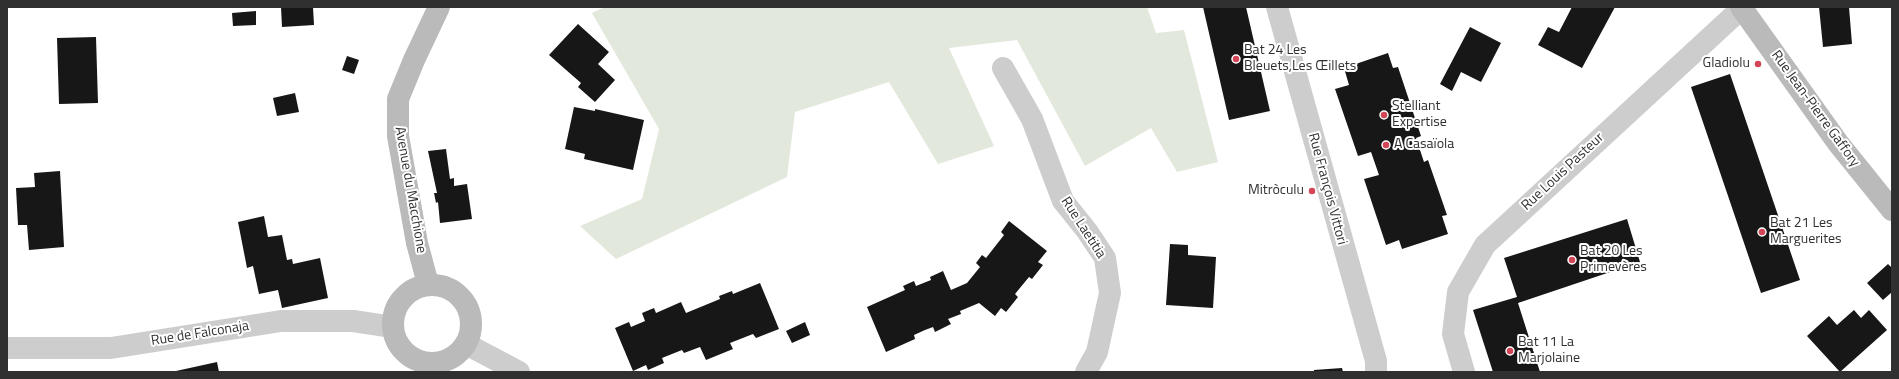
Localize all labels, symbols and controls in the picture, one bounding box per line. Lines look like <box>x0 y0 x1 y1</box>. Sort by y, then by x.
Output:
place label: Bat 24 Les Bleuets,Les Œillets <box>1244 43 1356 76</box>
street label: Rue Jean-Pierre Gaffory <box>1767 48 1863 170</box>
marker: Bat 24 Les Bleuets,Les Œillets <box>1231 54 1241 64</box>
place label: Gladiolu <box>1703 56 1750 72</box>
marker: Gladiolu <box>1753 59 1763 69</box>
place label: Stelliant Expertise <box>1392 99 1447 132</box>
marker: Stelliant Expertise <box>1379 110 1389 120</box>
street label: Avenue du Macchione <box>391 125 429 255</box>
street label: Rue Louis Pasteur <box>1518 130 1608 214</box>
street label: Rue François Vittori <box>1304 131 1350 247</box>
place label: A Casaïola <box>1394 137 1454 153</box>
marker: A Casaïola <box>1381 140 1391 150</box>
place label: Mitròculu <box>1248 183 1304 199</box>
marker: Mitròculu <box>1307 186 1317 196</box>
street label: Rue Laetitia <box>1057 194 1109 262</box>
place label: Bat 21 Les Marguerites <box>1770 216 1842 248</box>
marker: Bat 21 Les Marguerites <box>1757 227 1767 237</box>
place label: Bat 20 Les Primevères <box>1580 244 1647 276</box>
marker: Bat 20 Les Primevères <box>1567 255 1577 265</box>
street label: Rue de Falconaja <box>150 318 250 350</box>
place label: Bat 11 La Marjolaine <box>1518 335 1580 368</box>
marker: Bat 11 La Marjolaine <box>1505 346 1515 356</box>

